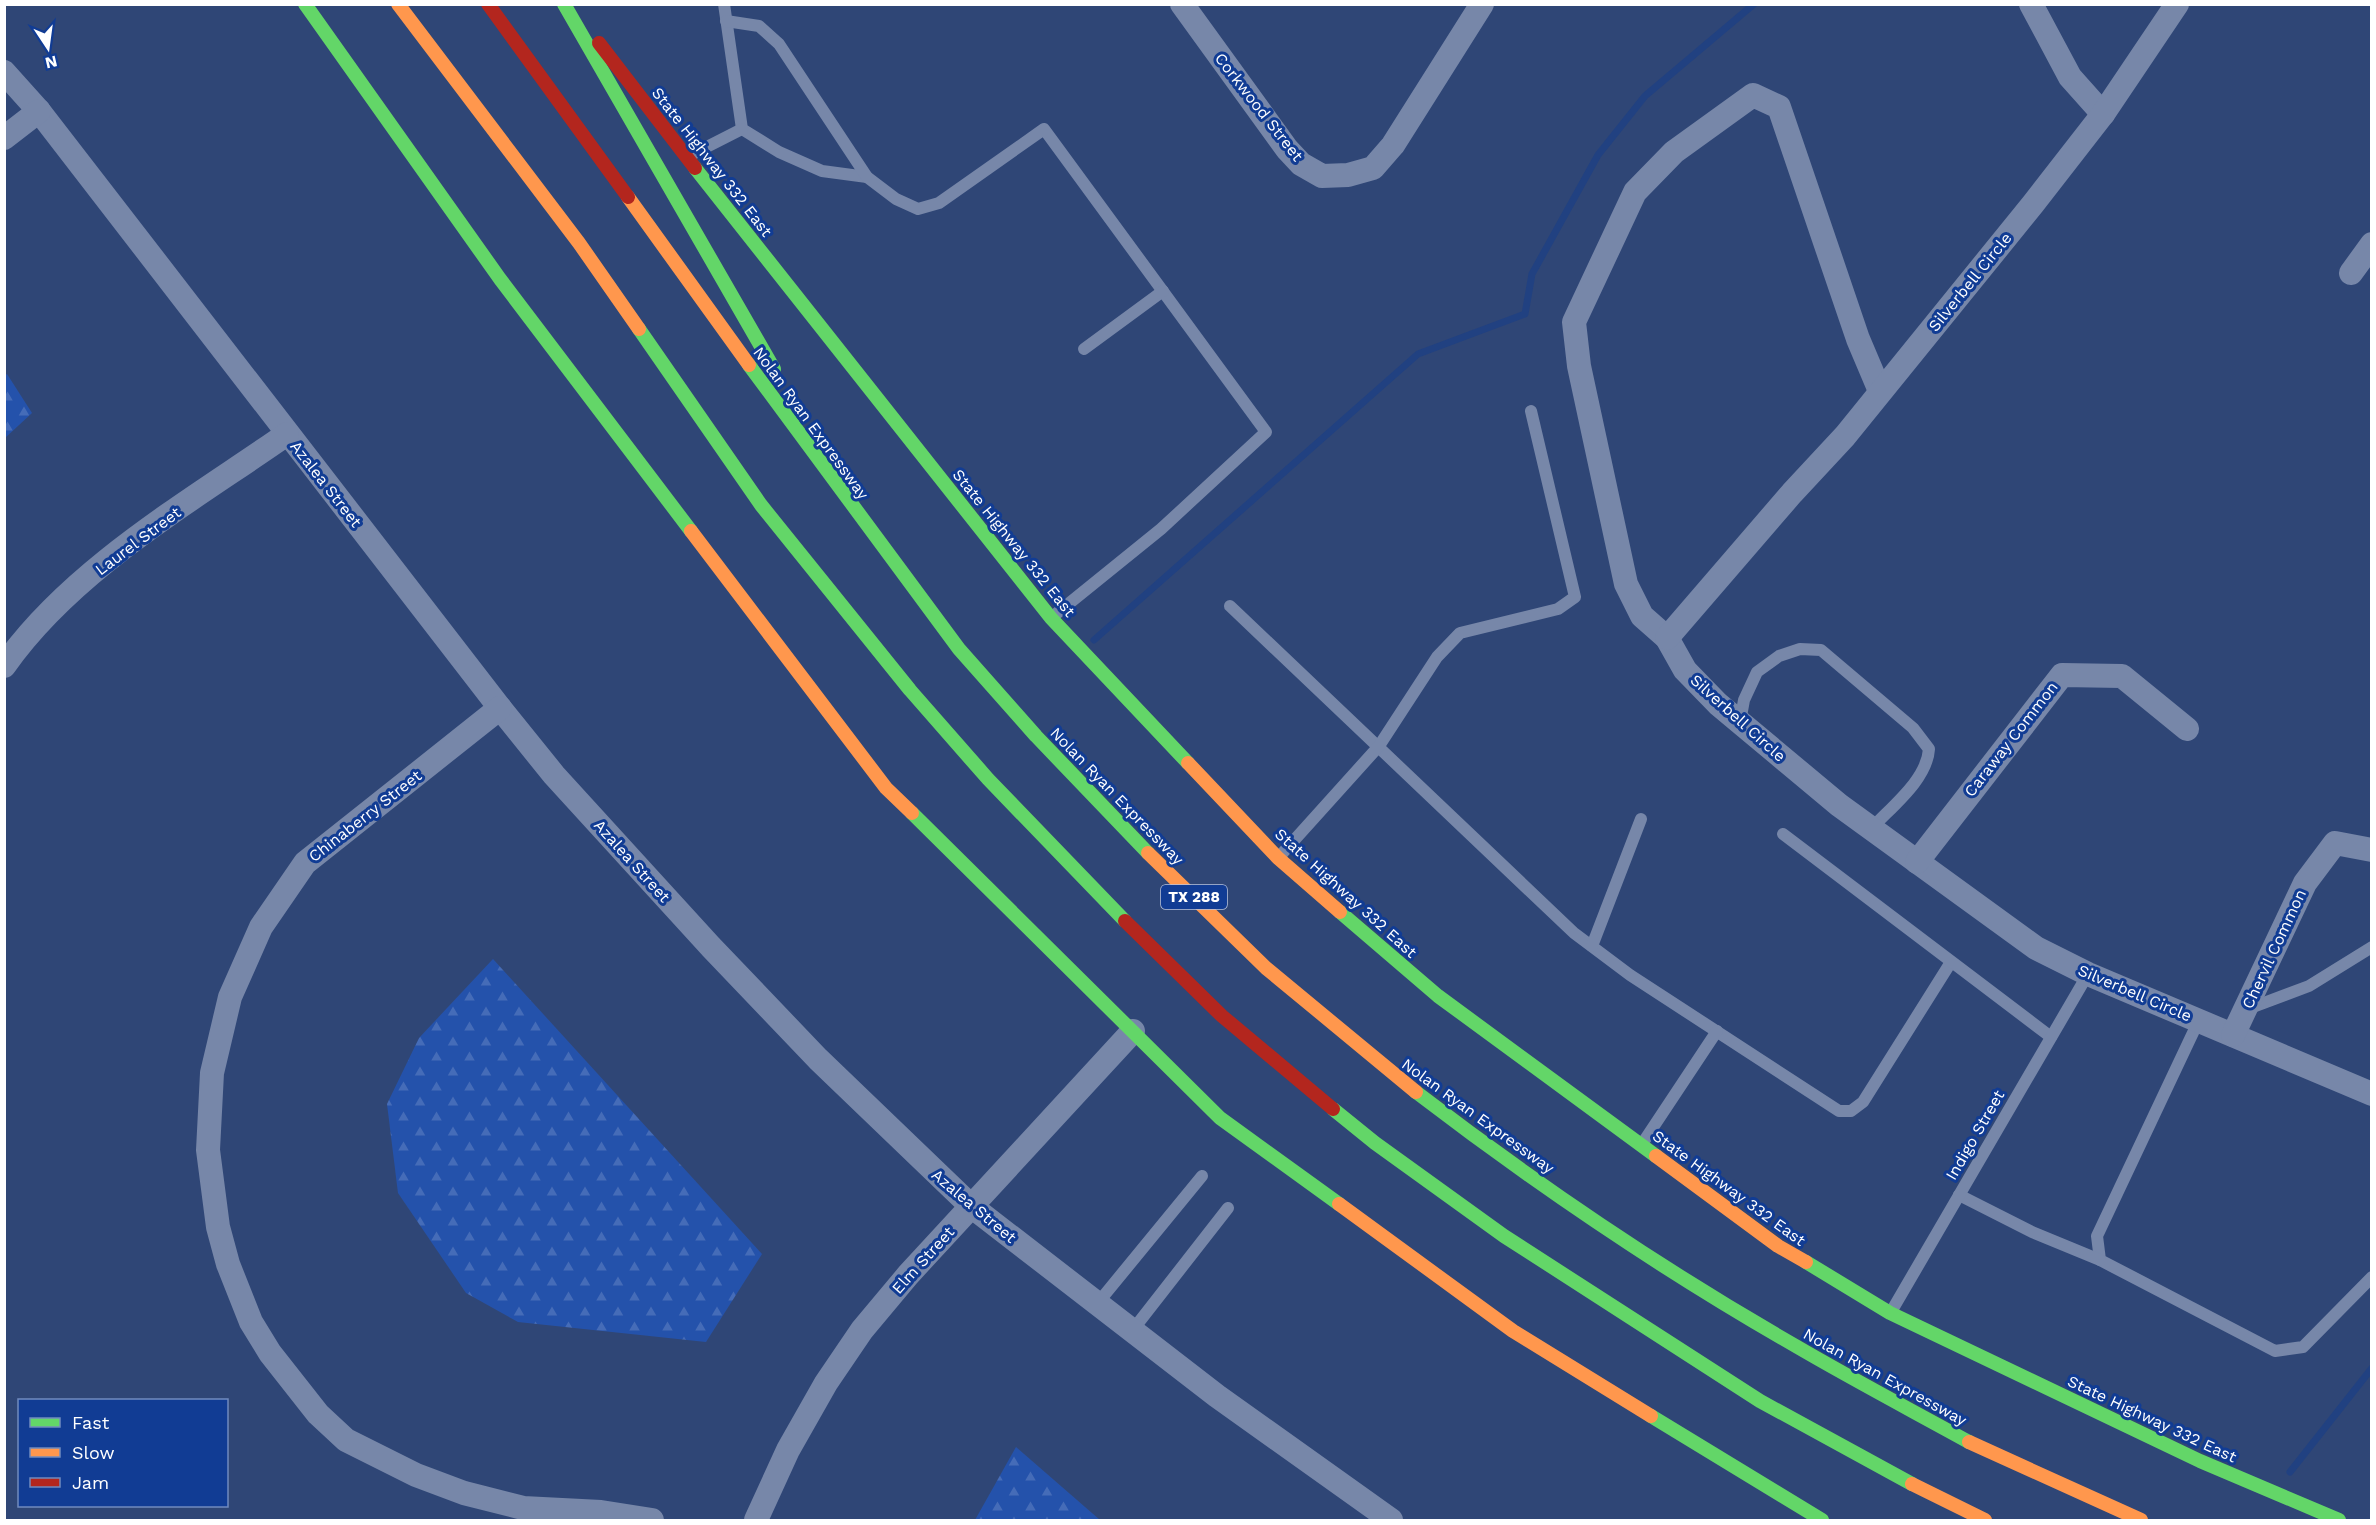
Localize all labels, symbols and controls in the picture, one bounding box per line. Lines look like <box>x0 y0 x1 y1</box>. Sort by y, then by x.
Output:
north arrow <box>18 18 78 78</box>
street label: Corkwood Street <box>1211 49 1307 165</box>
text: N <box>43 52 59 73</box>
street label: State Highway 332 East <box>648 84 776 241</box>
street label: Silverbell Circle <box>1924 229 2016 335</box>
street label: Nolan Ryan Expressway <box>749 343 873 504</box>
street label: Azalea Street <box>286 437 366 531</box>
street label: State Highway 332 East <box>949 465 1080 621</box>
street label: Laurel Street <box>92 503 185 579</box>
street label: Silverbell Circle <box>1686 670 1790 766</box>
street label: Caraway Common <box>1960 678 2062 800</box>
street label: Nolan Ryan Expressway <box>1046 723 1188 869</box>
street label: Chinaberry Street <box>305 766 425 866</box>
street label: Azalea Street <box>590 816 674 906</box>
street label: State Highway 332 East <box>1271 824 1421 962</box>
road number: TX 288 <box>1161 885 1227 909</box>
street label: Chervil Common <box>2238 886 2310 1012</box>
street label: Silverbell Circle <box>2075 960 2195 1026</box>
street label: Nolan Ryan Expressway <box>1398 1054 1559 1178</box>
street label: Indigo Street <box>1942 1086 2009 1183</box>
street label: State Highway 332 East <box>1649 1126 1809 1250</box>
street label: Azalea Street <box>928 1165 1020 1247</box>
street label: Elm Street <box>888 1222 958 1298</box>
street label: Nolan Ryan Expressway <box>1800 1324 1971 1430</box>
street label: State Highway 332 East <box>2064 1371 2240 1467</box>
legend <box>18 1399 228 1507</box>
text: Fast <box>72 1412 110 1433</box>
text: Slow <box>72 1442 115 1463</box>
text: Jam <box>72 1472 109 1493</box>

